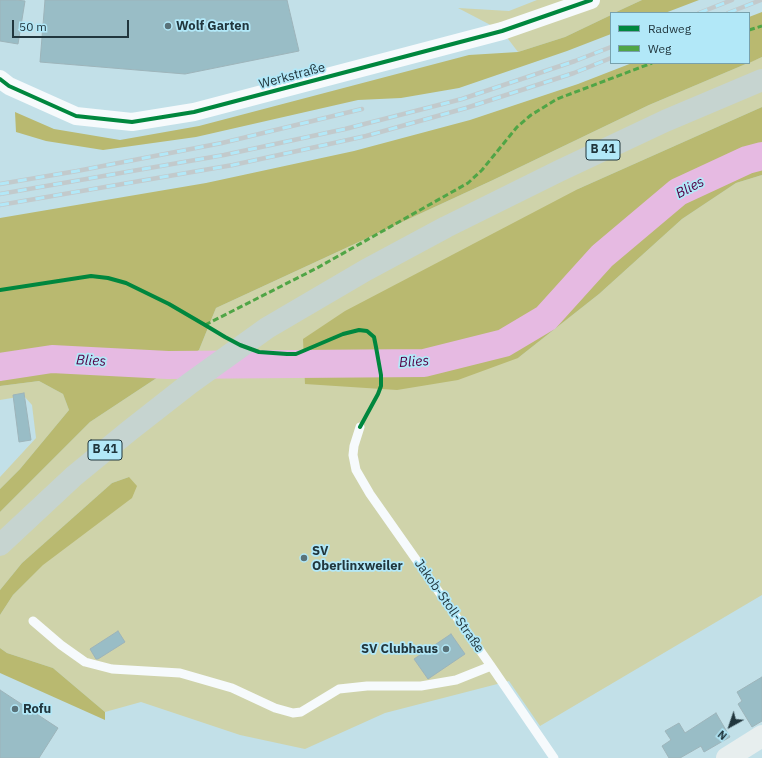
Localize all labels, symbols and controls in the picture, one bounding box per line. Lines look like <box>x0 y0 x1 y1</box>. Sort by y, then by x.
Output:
scale bar <box>14 12 131 38</box>
legend <box>610 12 750 64</box>
place label: Wolf Garten <box>176 18 249 34</box>
text: 50 m <box>19 19 47 34</box>
marker: Wolf Garten <box>163 21 173 31</box>
text: Radweg <box>648 21 691 36</box>
text: Weg <box>648 41 671 56</box>
street label: Werkstraße <box>257 60 327 92</box>
road number: B 41 <box>586 140 620 160</box>
water label: Blies <box>673 174 707 202</box>
water label: Blies <box>76 352 106 370</box>
water label: Blies <box>398 353 430 371</box>
road number: B 41 <box>88 440 122 460</box>
place label: SV Oberlinxweiler <box>312 543 403 574</box>
marker: SV Oberlinxweiler <box>299 553 309 563</box>
street label: Jakob-Stoll-Straße <box>411 556 487 656</box>
place label: SV Clubhaus <box>361 641 438 657</box>
marker: SV Clubhaus <box>441 644 451 654</box>
place label: Rofu <box>23 701 51 717</box>
marker: Rofu <box>10 704 20 714</box>
north arrow <box>710 706 750 746</box>
text: N <box>715 727 730 743</box>

